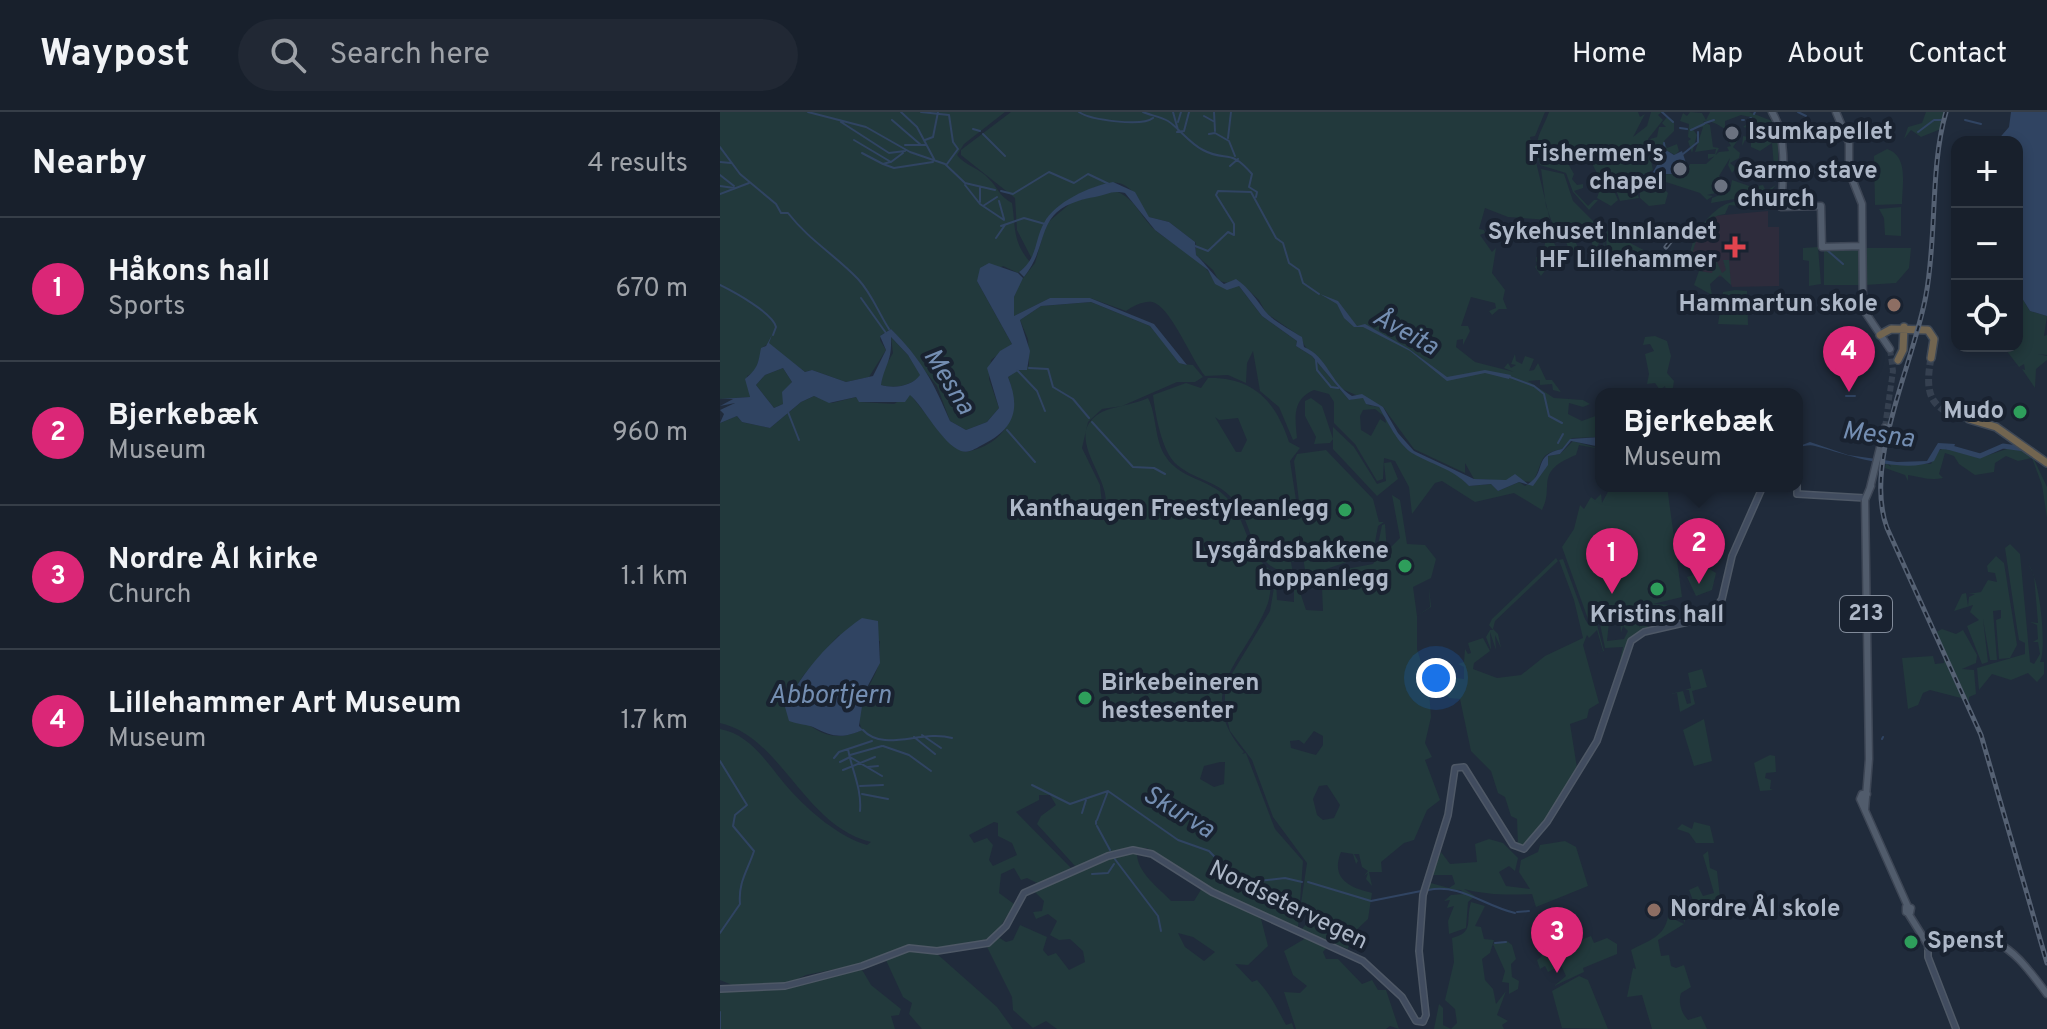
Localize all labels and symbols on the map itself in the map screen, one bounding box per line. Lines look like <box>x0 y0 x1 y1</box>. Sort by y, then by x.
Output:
place label: Isumkapellet <box>1748 118 1893 148</box>
marker: Isumkapellet <box>1723 124 1741 142</box>
place label: Fishermen's chapel <box>1528 140 1664 198</box>
place label: Garmo stave church <box>1737 157 1878 215</box>
marker: Fishermen's chapel <box>1671 160 1689 178</box>
marker: Garmo stave church <box>1712 177 1730 195</box>
place label: Sykehuset Innlandet HF Lillehammer <box>1488 218 1717 276</box>
marker: Sykehuset Innlandet HF Lillehammer <box>1724 236 1746 258</box>
place label: Hammartun skole <box>1679 290 1878 320</box>
marker: Hammartun skole <box>1885 296 1903 314</box>
water label: Åveita <box>1366 302 1444 365</box>
pin: 4 <box>1823 326 1875 392</box>
water label: Mesna <box>915 343 981 422</box>
place label: Mudo <box>1943 397 2004 427</box>
marker: Mudo <box>2011 403 2029 421</box>
water label: Mesna <box>1840 415 1917 457</box>
place label: Kanthaugen Freestyleanlegg <box>1009 495 1329 525</box>
marker: Kanthaugen Freestyleanlegg <box>1336 501 1354 519</box>
pin: 2 <box>1673 518 1725 584</box>
pin: 1 <box>1586 528 1638 594</box>
place label: Lysgårdsbakkene hoppanlegg <box>1195 537 1389 595</box>
marker: Lysgårdsbakkene hoppanlegg <box>1396 557 1414 575</box>
marker: Kristins hall <box>1648 580 1666 598</box>
road number: 213 <box>1840 596 1892 632</box>
place label: Kristins hall <box>1590 601 1724 631</box>
your location <box>1416 658 1456 698</box>
place label: Birkebeineren hestesenter <box>1101 669 1259 727</box>
water label: Abbortjern <box>769 680 891 713</box>
marker: Birkebeineren hestesenter <box>1076 689 1094 707</box>
water label: Skurva <box>1136 779 1220 847</box>
street label: Nordsetervegen <box>1204 855 1372 957</box>
place label: Nordre Ål skole <box>1670 894 1840 925</box>
marker: Nordre Ål skole <box>1645 901 1663 919</box>
pin: 3 <box>1531 907 1583 973</box>
place label: Spenst <box>1927 927 2004 957</box>
marker: Spenst <box>1902 933 1920 951</box>

